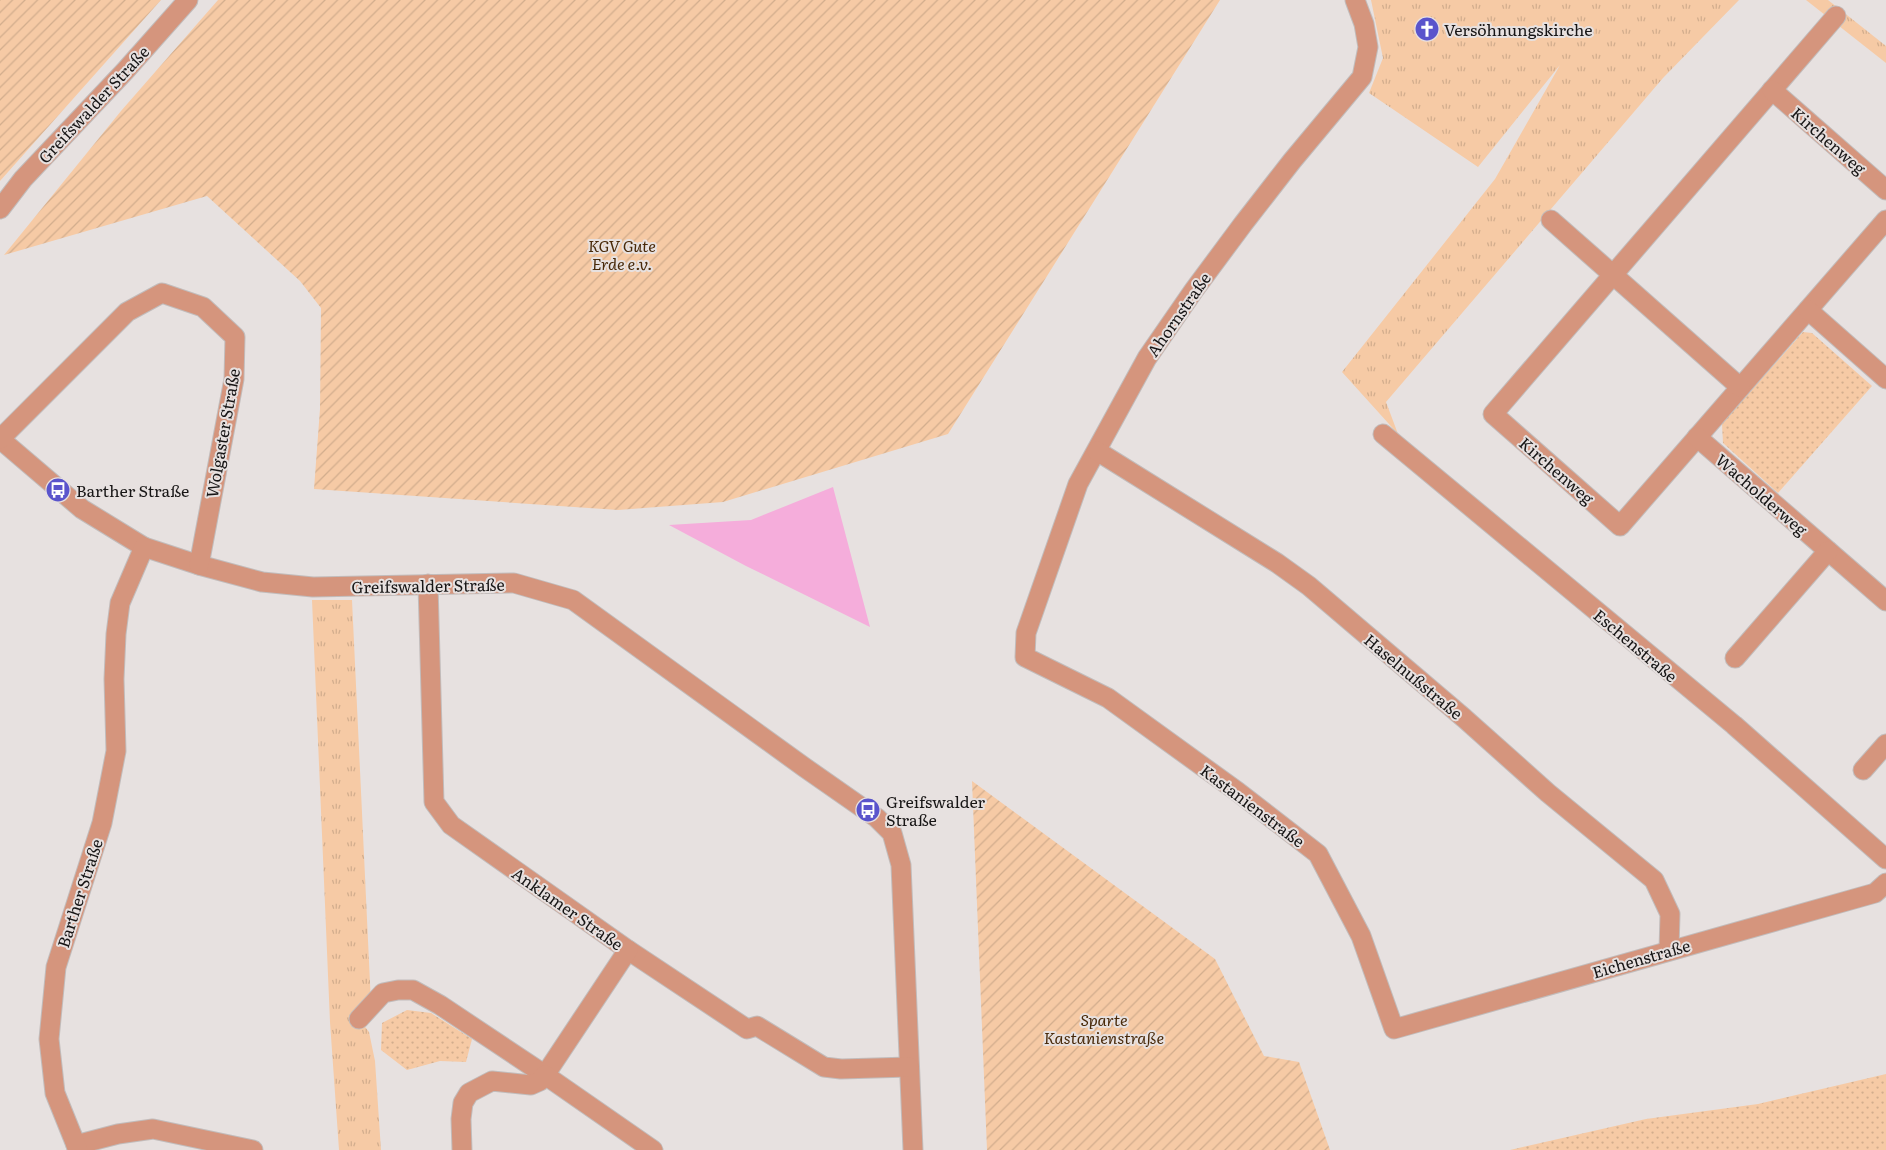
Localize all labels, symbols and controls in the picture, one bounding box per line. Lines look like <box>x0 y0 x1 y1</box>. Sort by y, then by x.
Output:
church icon: Versöhnungskirche <box>1414 16 1440 42</box>
place label: Versöhnungskirche <box>1444 17 1593 41</box>
street label: Greifswalder Straße <box>32 40 154 168</box>
street label: Kirchenweg <box>1786 101 1872 179</box>
park label: KGV Gute Erde e.v. <box>588 233 656 275</box>
street label: Ahornstraße <box>1140 267 1216 361</box>
street label: Wolgaster Straße <box>199 366 245 500</box>
street label: Kirchenweg <box>1514 431 1600 509</box>
street label: Wacholderweg <box>1711 447 1813 541</box>
bus stop icon: Barther Straße <box>45 477 71 503</box>
place label: Barther Straße <box>76 478 189 502</box>
street label: Greifswalder Straße <box>351 572 505 598</box>
street label: Eschenstraße <box>1589 603 1683 687</box>
street label: Haselnußstraße <box>1359 628 1469 724</box>
street label: Kastanienstraße <box>1196 758 1310 852</box>
place label: Greifswalder Straße <box>886 789 986 831</box>
bus stop icon: Greifswalder Straße <box>855 797 881 823</box>
street label: Barther Straße <box>50 835 108 951</box>
street label: Anklamer Straße <box>508 861 628 955</box>
street label: Eichenstraße <box>1589 933 1693 983</box>
park label: Sparte Kastanienstraße <box>1044 1007 1164 1049</box>

